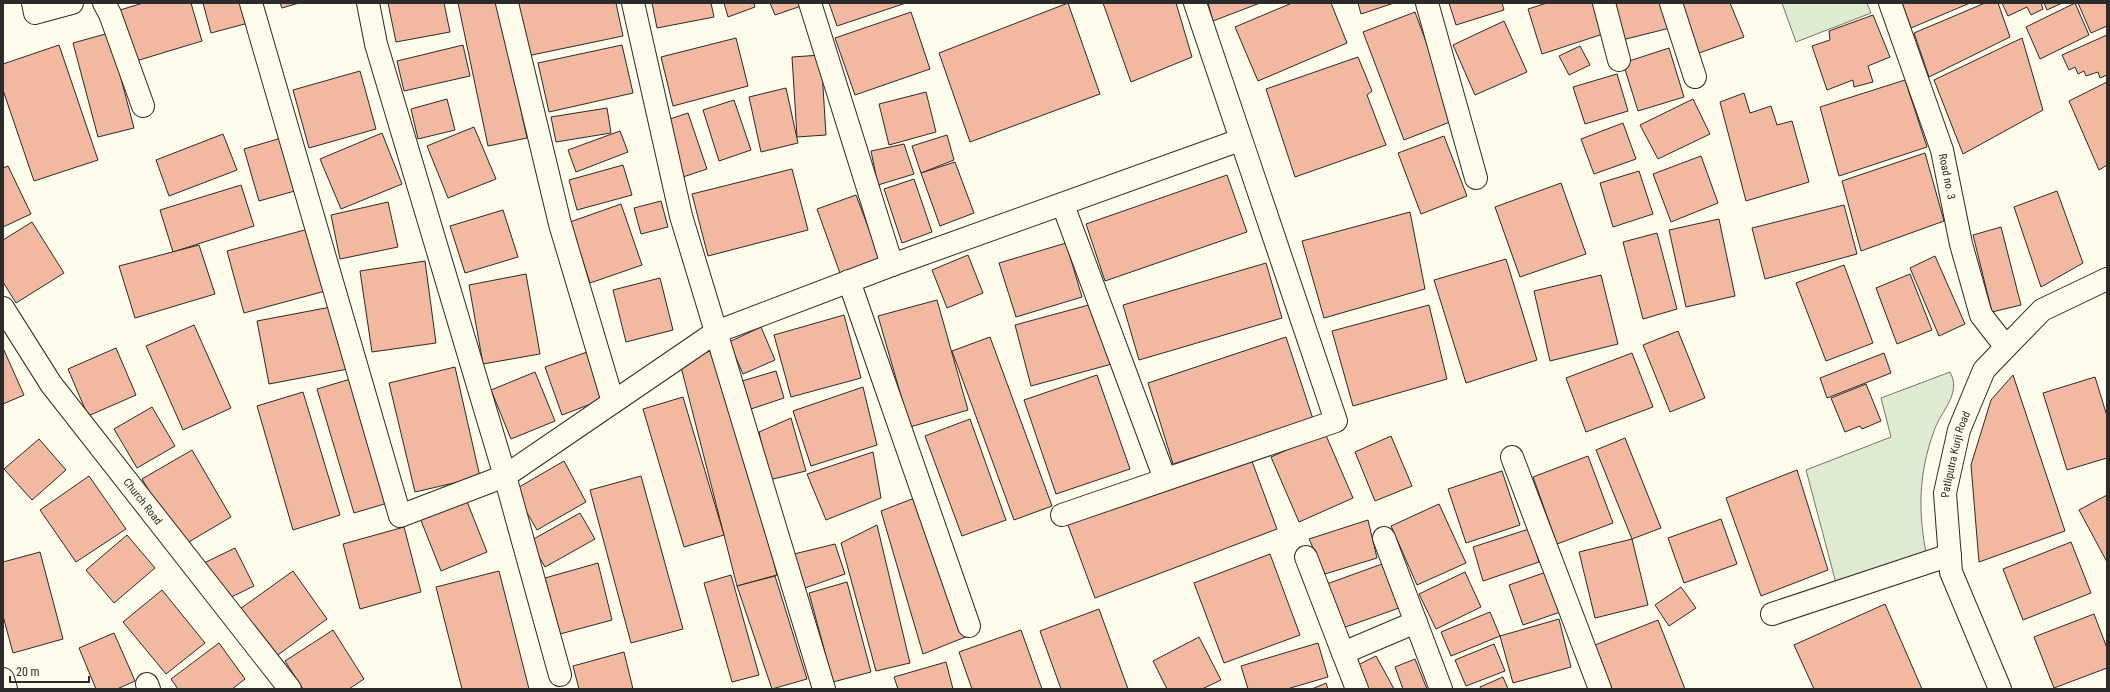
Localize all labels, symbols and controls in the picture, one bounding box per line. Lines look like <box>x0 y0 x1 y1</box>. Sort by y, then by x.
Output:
street label: Road no. 3 <box>1936 153 1958 201</box>
street label: Patliputra Kurji Road <box>1938 409 1973 498</box>
street label: Church Road <box>121 476 165 527</box>
scale bar <box>10 658 89 684</box>
text: 20 m <box>16 665 40 679</box>

